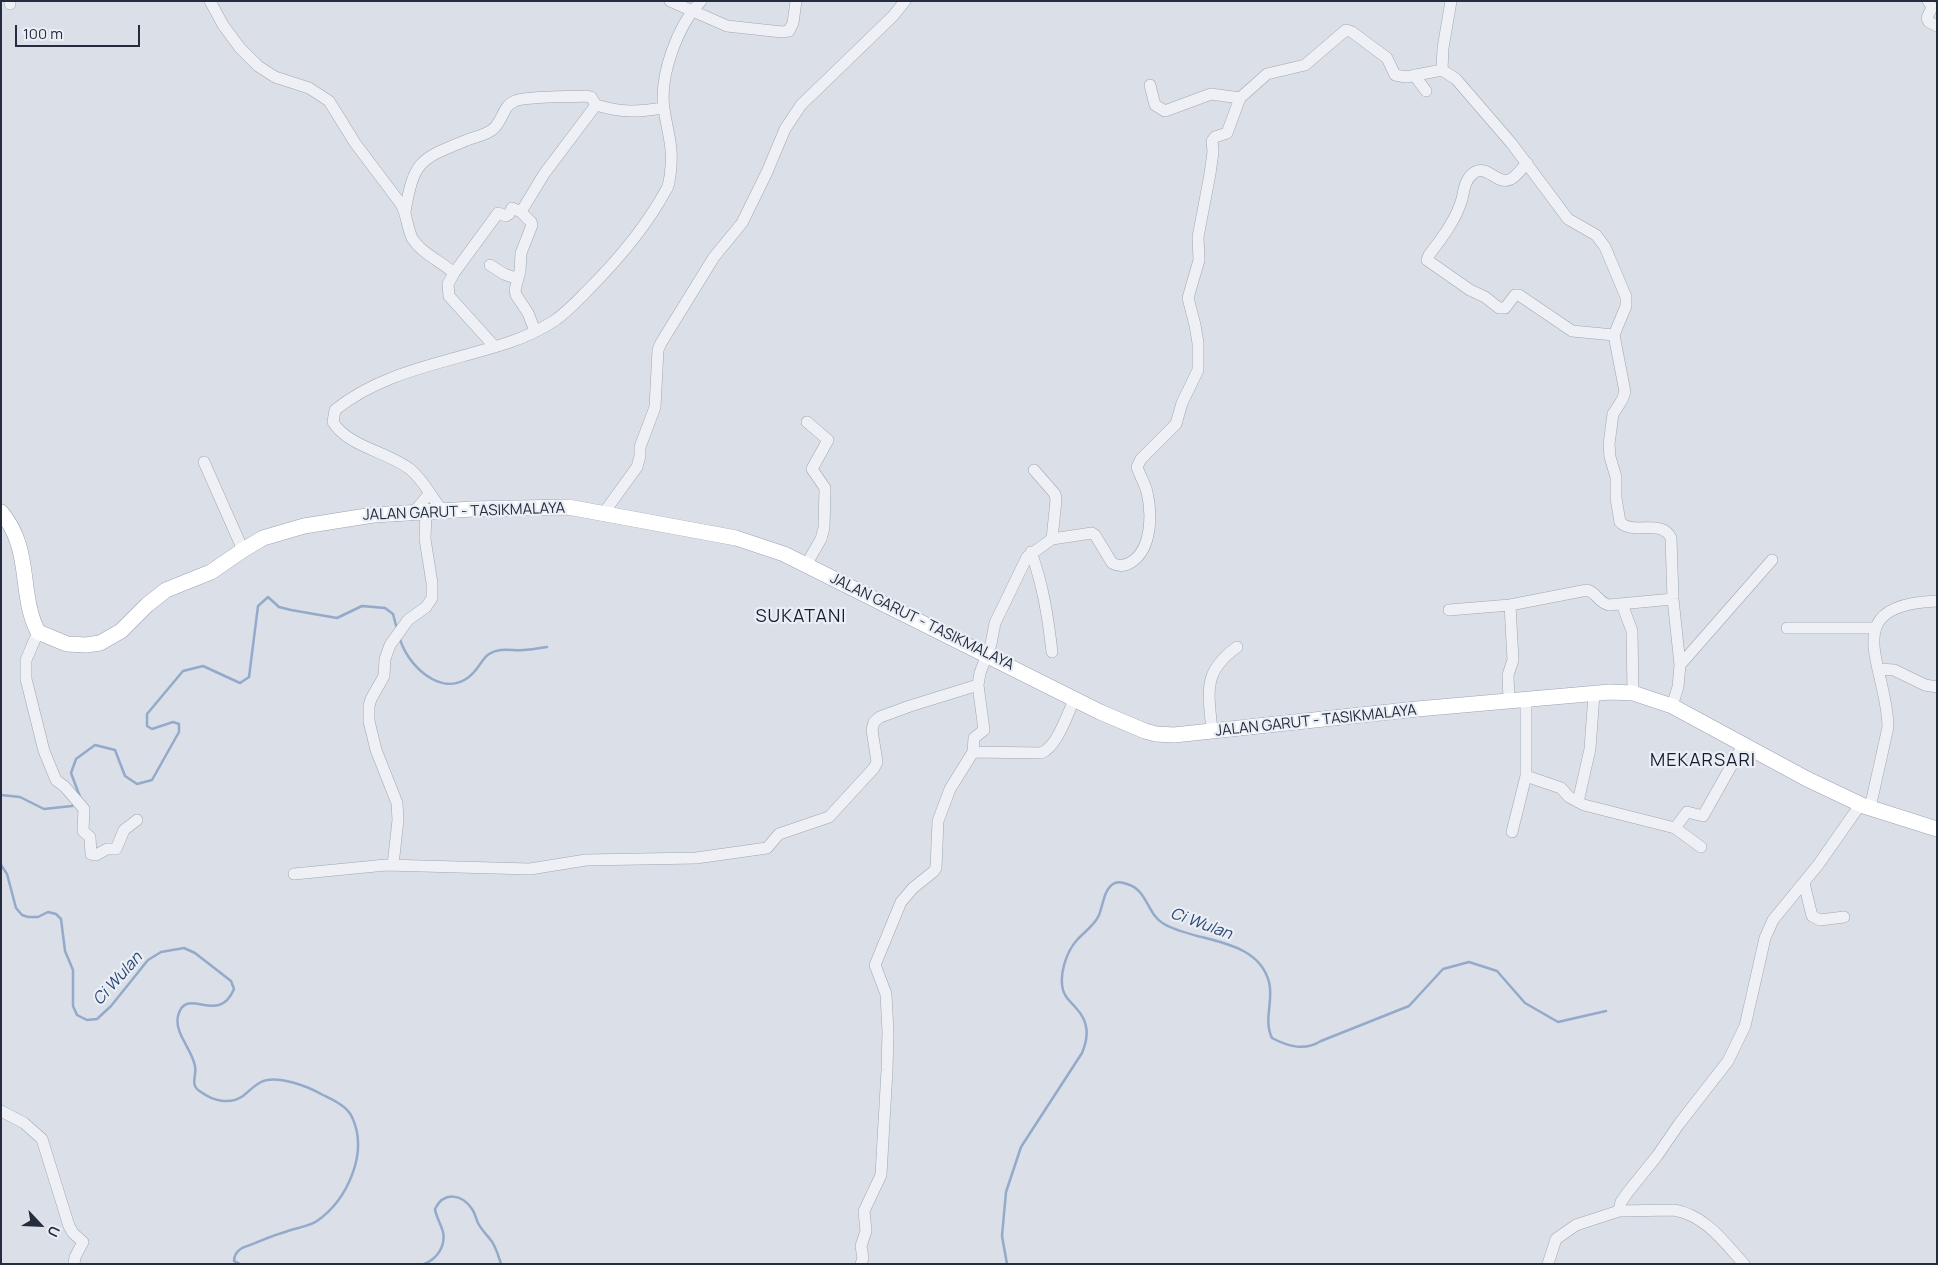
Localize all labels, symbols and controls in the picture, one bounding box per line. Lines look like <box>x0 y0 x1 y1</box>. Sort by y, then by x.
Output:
scale bar <box>18 15 142 47</box>
text: 100 m <box>23 23 63 44</box>
street label: JALAN GARUT - TASIKMALAYA <box>363 499 565 525</box>
street label: JALAN GARUT - TASIKMALAYA <box>827 570 1017 674</box>
district label: SUKATANI <box>754 606 848 628</box>
street label: JALAN GARUT - TASIKMALAYA <box>1214 701 1418 741</box>
district label: MEKARSARI <box>1649 750 1757 772</box>
water label: Ci Wulan <box>1167 904 1235 944</box>
water label: Ci Wulan <box>89 949 147 1009</box>
north arrow <box>15 1200 65 1250</box>
text: U <box>43 1223 65 1240</box>

